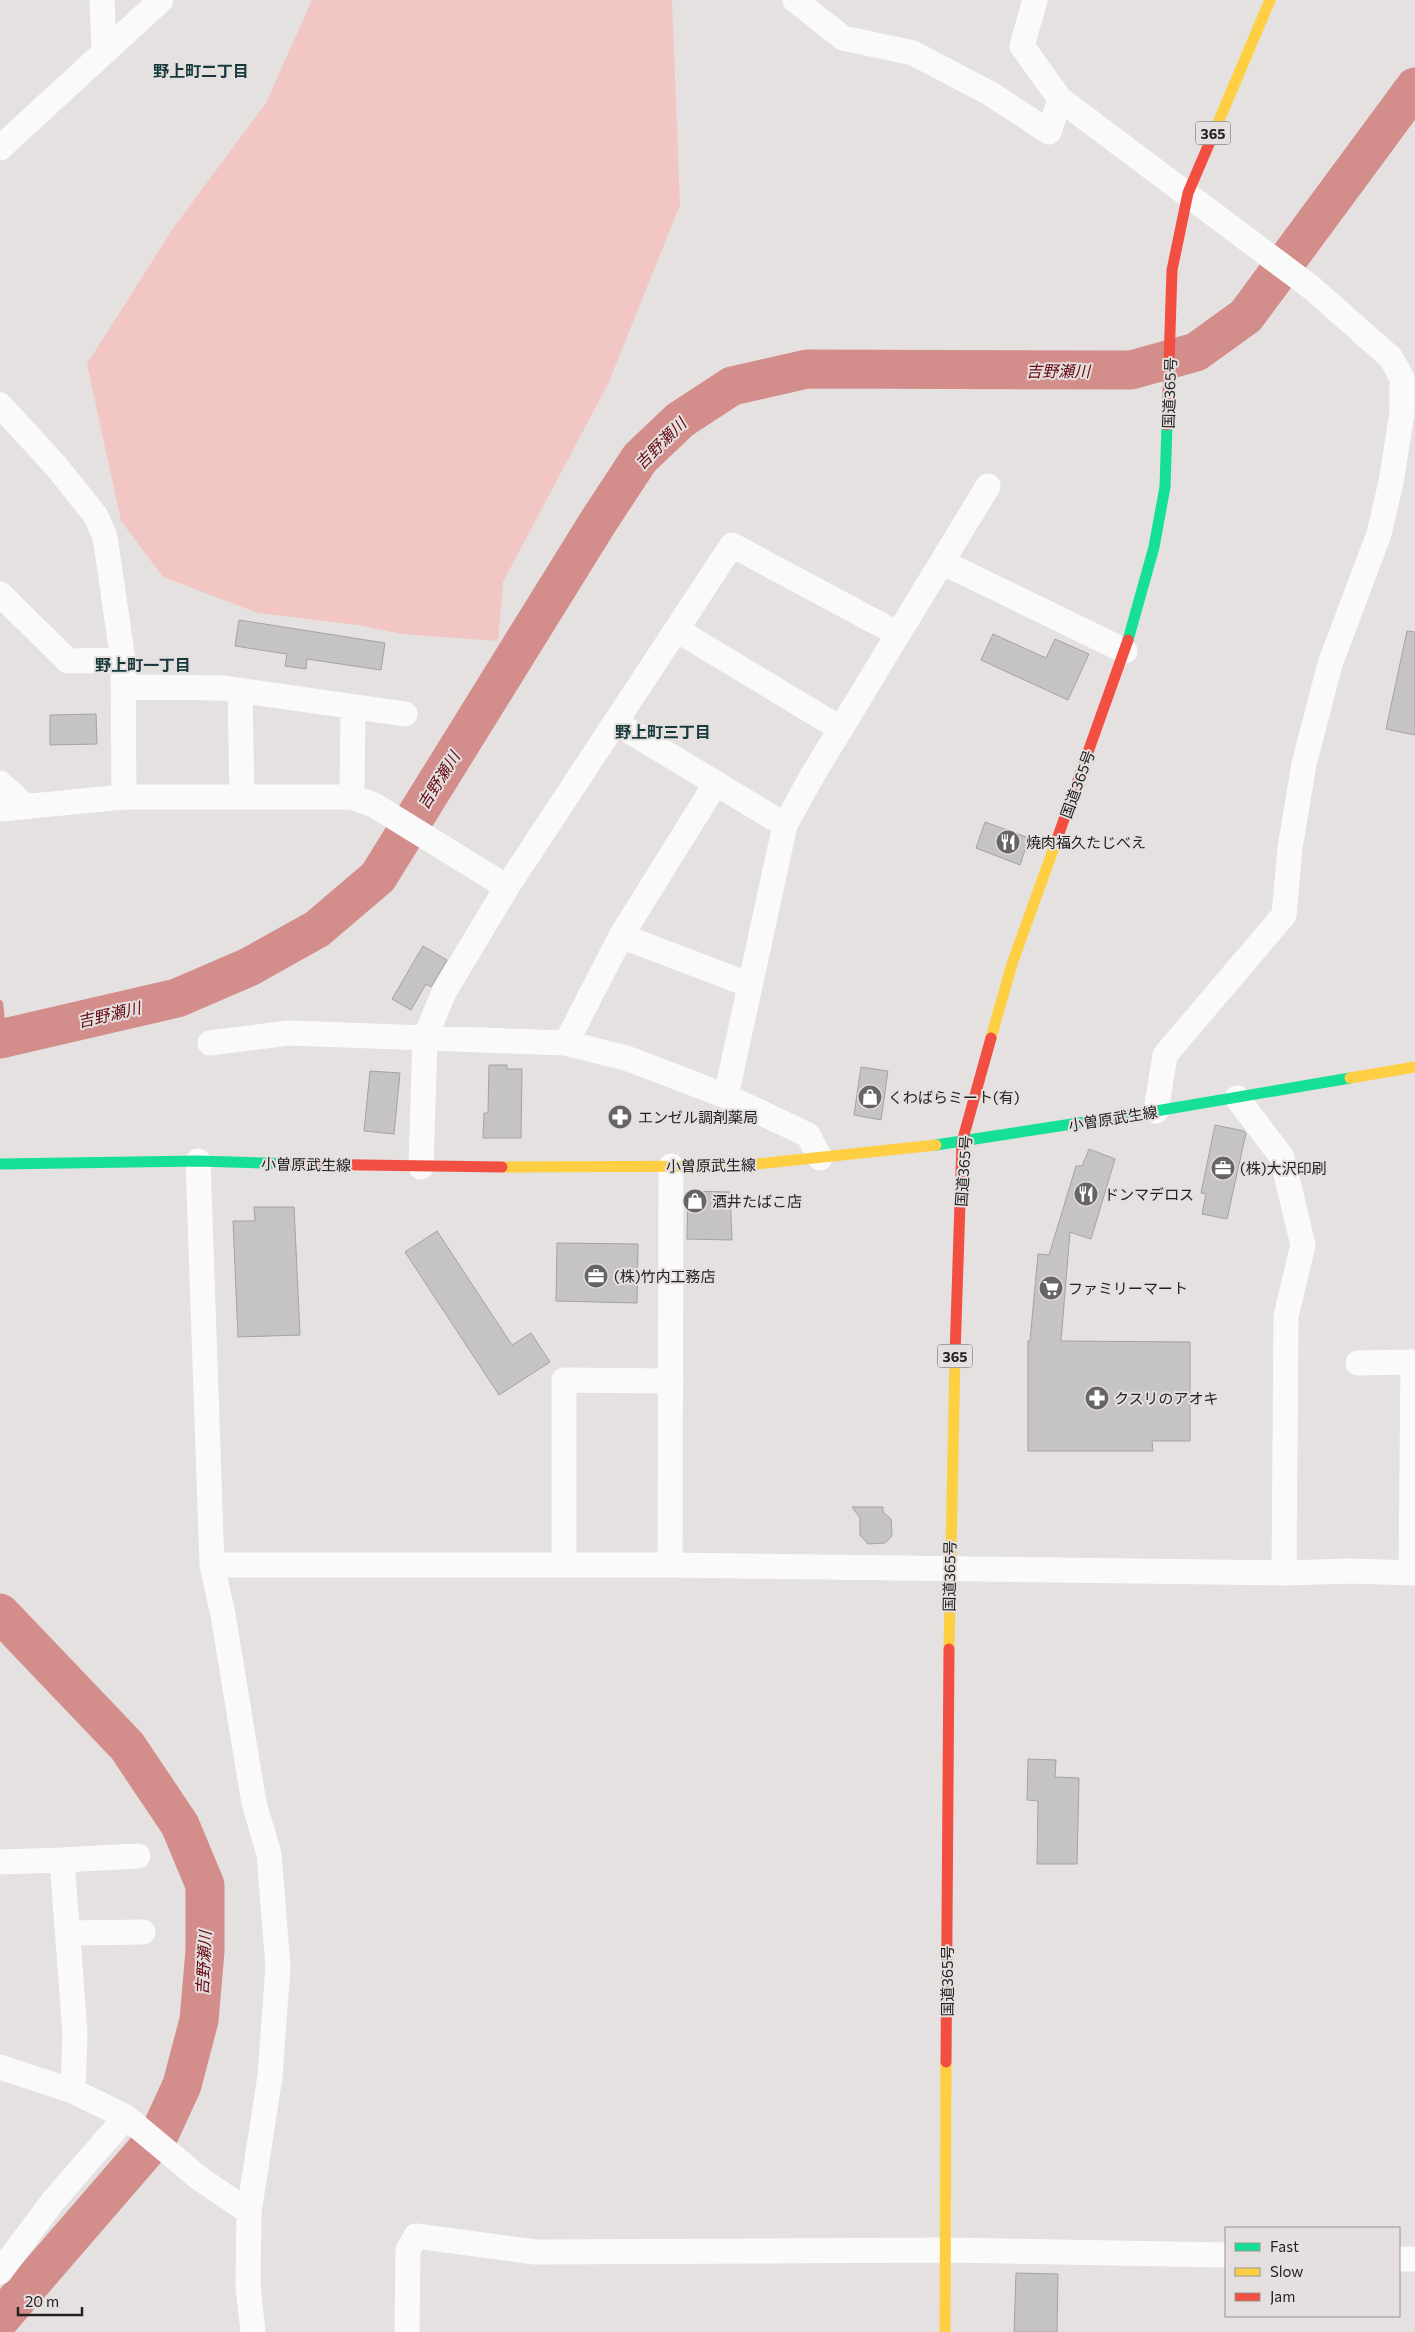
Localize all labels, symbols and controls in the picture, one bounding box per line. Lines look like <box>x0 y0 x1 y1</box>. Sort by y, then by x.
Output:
district label: 野上町二丁目 <box>153 61 249 80</box>
road number: 365 <box>1196 122 1230 144</box>
street label: 国道365号 <box>1159 357 1179 429</box>
water label: 吉野瀬川 <box>1026 361 1092 380</box>
water label: 吉野瀬川 <box>631 412 691 472</box>
district label: 野上町一丁目 <box>95 655 191 674</box>
district label: 野上町三丁目 <box>615 722 711 741</box>
water label: 吉野瀬川 <box>413 746 464 812</box>
street label: 国道365号 <box>1056 747 1098 821</box>
restaurant icon: 焼肉福久たじべえ <box>995 829 1021 855</box>
place label: 焼肉福久たじべえ <box>1026 833 1146 851</box>
water label: 吉野瀬川 <box>76 997 144 1030</box>
shop icon: くわばらミート(有) <box>857 1084 883 1110</box>
place label: くわばらミート(有) <box>888 1088 1020 1106</box>
street label: 小曽原武生線 <box>1067 1102 1159 1134</box>
pharmacy icon: エンゼル調剤薬局 <box>607 1104 633 1130</box>
place label: エンゼル調剤薬局 <box>638 1108 758 1126</box>
street label: 国道365号 <box>952 1135 974 1207</box>
street label: 小曽原武生線 <box>261 1154 351 1174</box>
street label: 小曽原武生線 <box>666 1155 756 1175</box>
office icon: (株)大沢印刷 <box>1210 1155 1236 1181</box>
place label: (株)大沢印刷 <box>1240 1159 1327 1177</box>
restaurant icon: ドンマデロス <box>1073 1181 1099 1207</box>
place label: ドンマデロス <box>1104 1185 1194 1203</box>
shop icon: 酒井たばこ店 <box>682 1188 708 1214</box>
place label: 酒井たばこ店 <box>712 1192 802 1210</box>
office icon: (株)竹内工務店 <box>583 1263 609 1289</box>
place label: (株)竹内工務店 <box>614 1267 716 1285</box>
supermarket icon: ファミリーマート <box>1038 1275 1064 1301</box>
place label: ファミリーマート <box>1068 1279 1188 1297</box>
road number: 365 <box>938 1344 972 1368</box>
pharmacy icon: クスリのアオキ <box>1084 1385 1110 1411</box>
place label: クスリのアオキ <box>1114 1389 1219 1407</box>
street label: 国道365号 <box>939 1540 959 1612</box>
water label: 吉野瀬川 <box>192 1929 214 1995</box>
street label: 国道365号 <box>938 1945 956 2017</box>
legend <box>1225 2227 1400 2317</box>
text: Fast <box>1270 2237 1299 2255</box>
text: Slow <box>1270 2262 1303 2280</box>
scale bar <box>18 2284 81 2316</box>
text: Jam <box>1270 2287 1295 2305</box>
text: 20 m <box>25 2292 59 2310</box>

